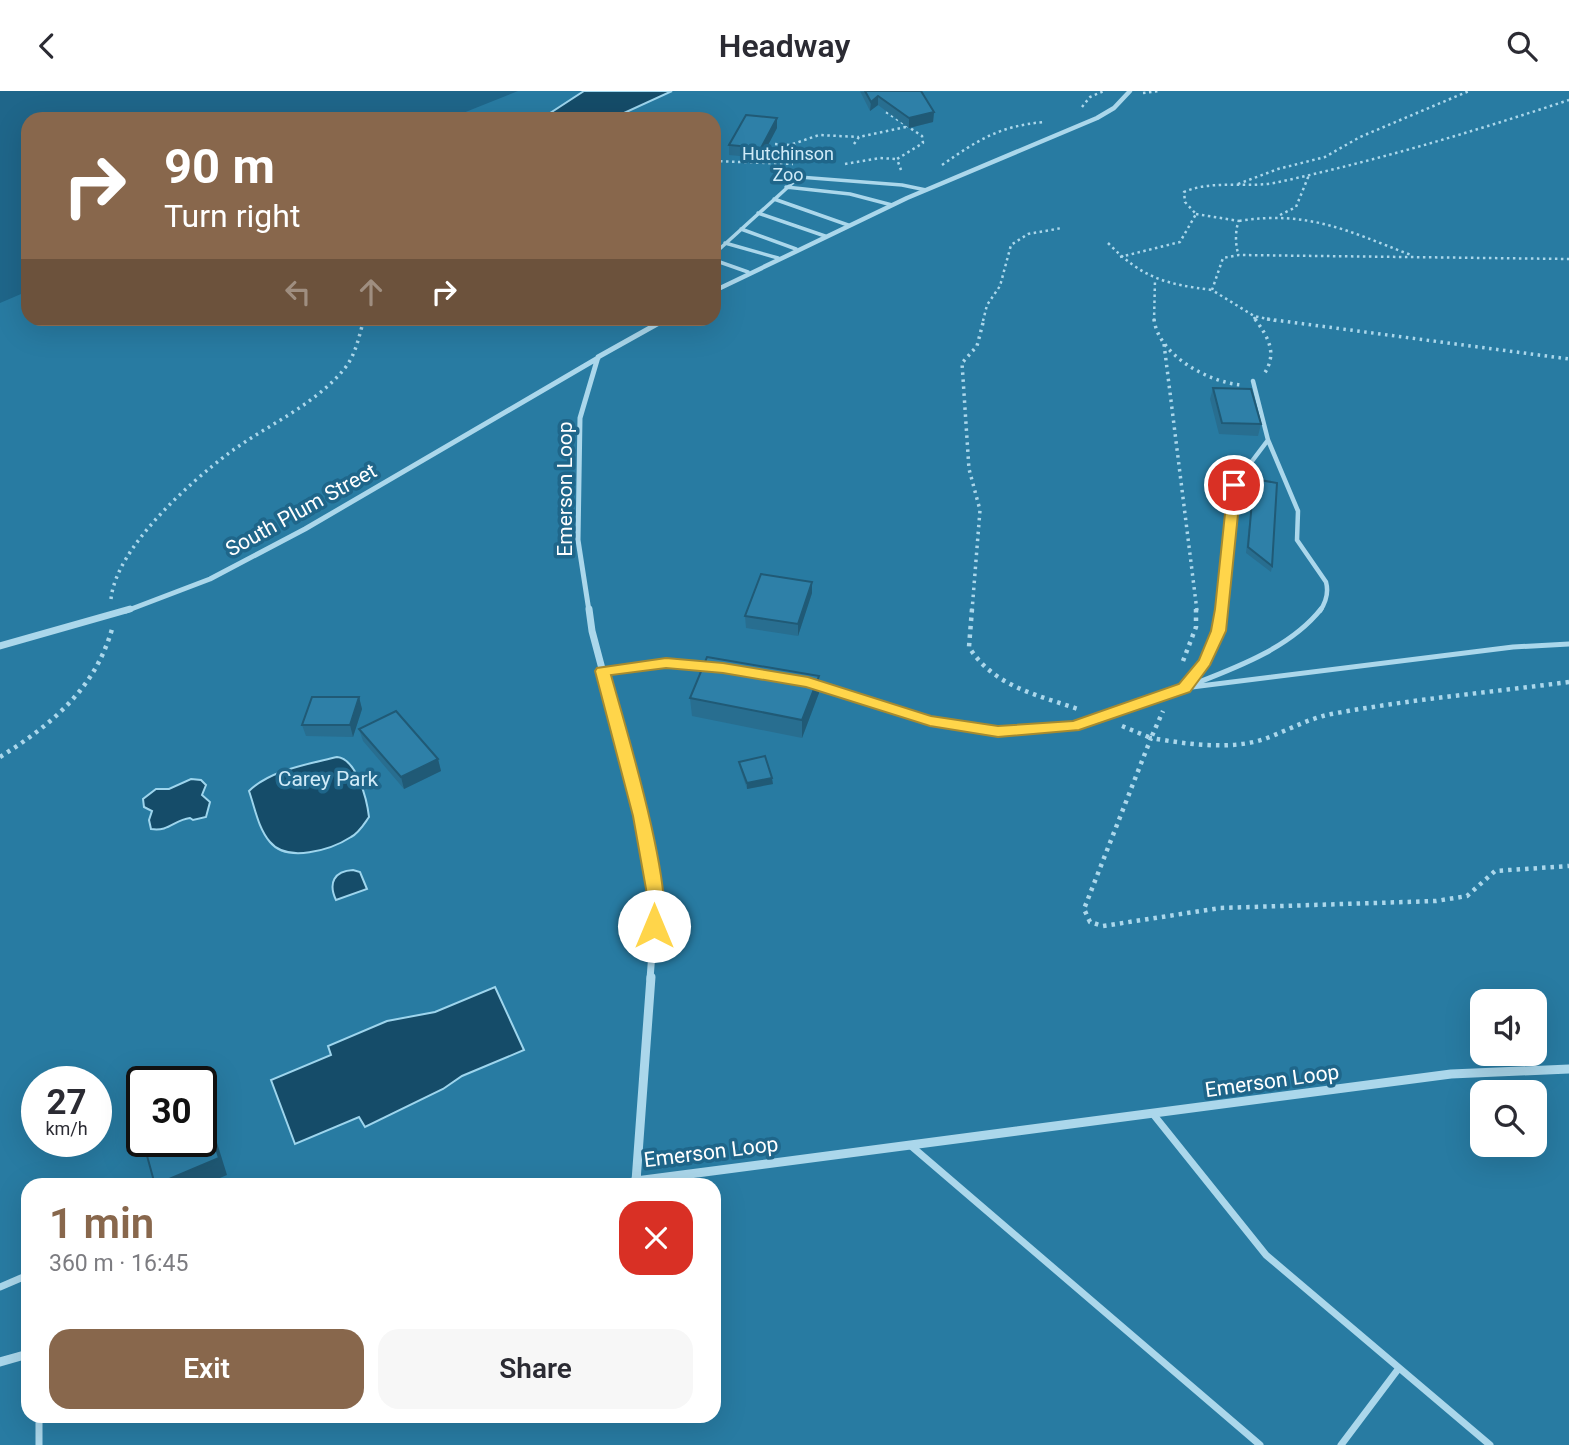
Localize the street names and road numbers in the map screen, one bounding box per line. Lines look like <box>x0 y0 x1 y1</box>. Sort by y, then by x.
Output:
street label: Emerson Loop <box>553 421 577 557</box>
street label: South Plum Street <box>221 459 381 561</box>
street label: Emerson Loop <box>1203 1060 1341 1102</box>
street label: Emerson Loop <box>642 1132 780 1172</box>

